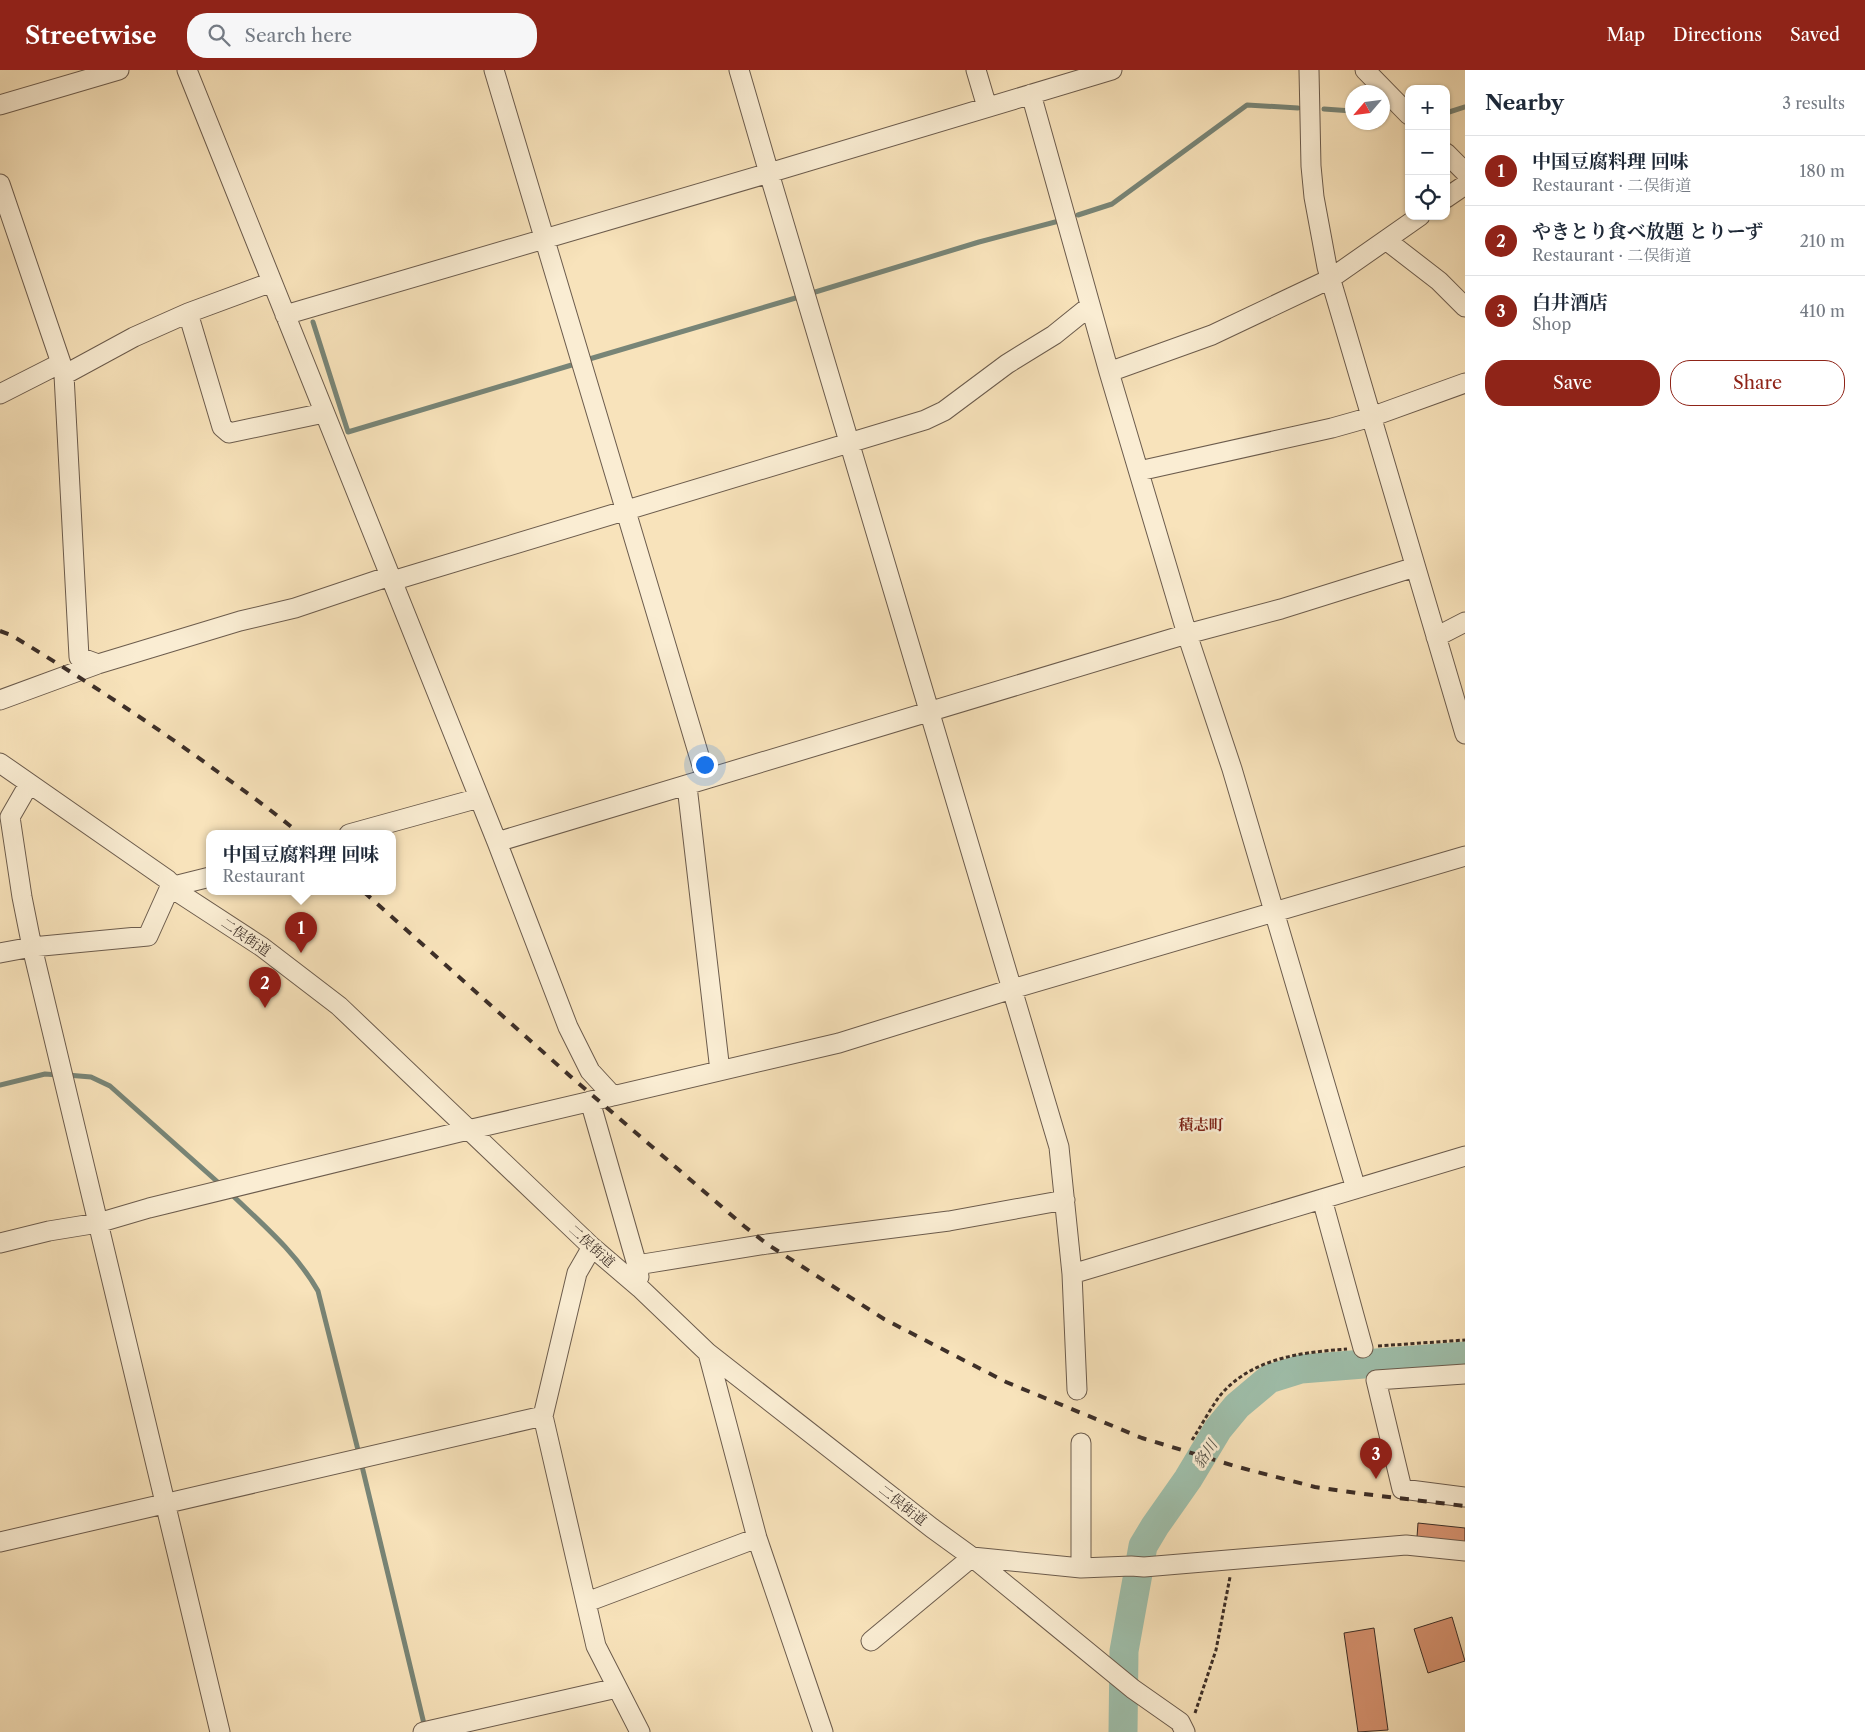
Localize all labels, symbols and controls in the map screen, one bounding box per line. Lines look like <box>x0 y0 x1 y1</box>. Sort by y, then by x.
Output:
search box <box>187 13 537 58</box>
text: Streetwise <box>25 21 157 50</box>
icon: search <box>205 21 233 49</box>
text: Search here <box>245 24 352 47</box>
text: Map <box>1606 24 1645 46</box>
text: Directions <box>1673 24 1762 46</box>
text: Saved <box>1790 24 1840 46</box>
north arrow <box>1345 85 1390 130</box>
map controls <box>1405 85 1450 220</box>
button: + <box>1405 85 1450 130</box>
text: Nearby <box>1485 90 1564 115</box>
text: 3 results <box>1782 93 1845 113</box>
button: − <box>1405 130 1450 175</box>
text: 中国豆腐料理 回味 <box>1532 150 1689 173</box>
text: 1 <box>1497 161 1505 181</box>
text: 180 m <box>1799 161 1845 181</box>
button: locate <box>1405 175 1450 220</box>
text: Restaurant · 二俣街道 <box>1532 175 1691 195</box>
text: やきとり食べ放題 とりーず <box>1532 220 1764 243</box>
text: 2 <box>1496 231 1506 251</box>
text: 210 m <box>1800 231 1845 251</box>
text: Restaurant · 二俣街道 <box>1532 245 1691 265</box>
text: 白井酒店 <box>1532 291 1608 314</box>
text: 3 <box>1496 301 1506 321</box>
text: 410 m <box>1800 301 1845 321</box>
text: Shop <box>1532 314 1571 334</box>
button: Save <box>1485 360 1660 406</box>
button: Share <box>1670 360 1845 406</box>
your location <box>692 752 718 778</box>
popup <box>206 830 396 895</box>
text: 中国豆腐料理 回味 <box>223 843 379 866</box>
text: Restaurant <box>223 866 305 886</box>
pin: 1 <box>285 912 317 953</box>
street label: 二俣街道 <box>218 914 274 960</box>
pin: 2 <box>249 967 281 1008</box>
district label: 積志町 <box>1178 1115 1224 1134</box>
street label: 二俣街道 <box>565 1221 619 1271</box>
water label: 貉川 <box>1189 1435 1222 1472</box>
pin: 3 <box>1360 1438 1392 1479</box>
street label: 二俣街道 <box>875 1481 931 1529</box>

